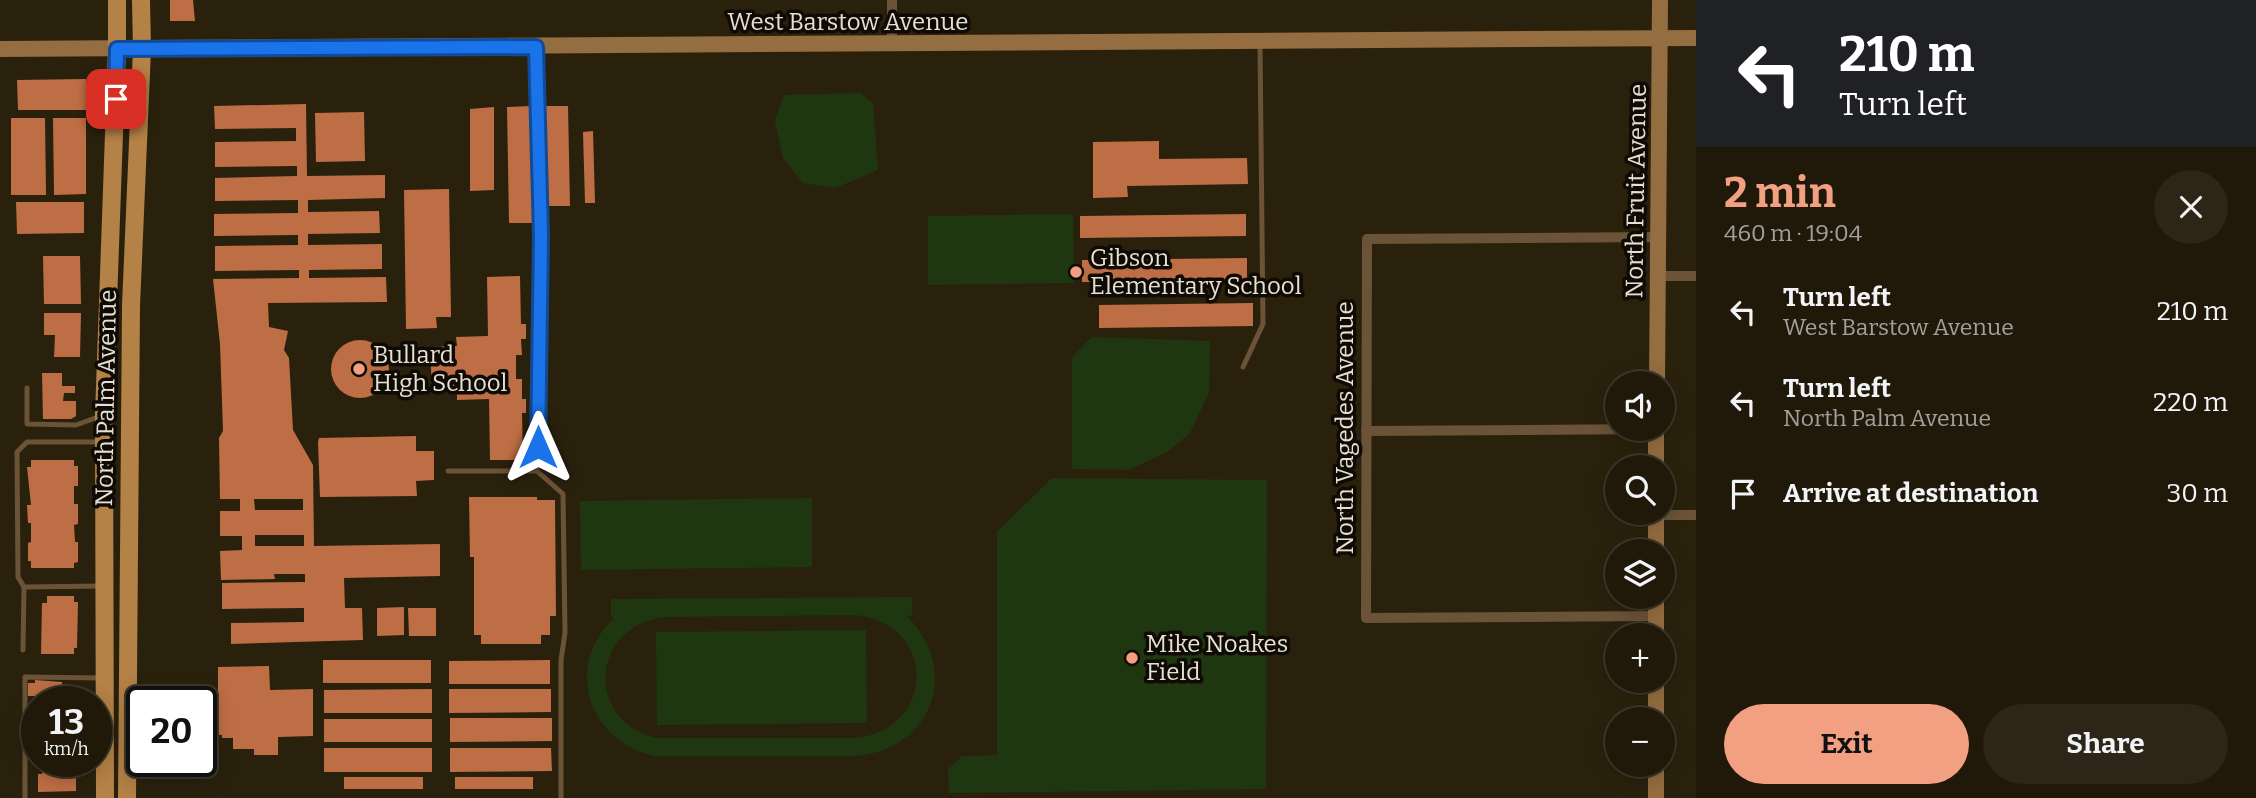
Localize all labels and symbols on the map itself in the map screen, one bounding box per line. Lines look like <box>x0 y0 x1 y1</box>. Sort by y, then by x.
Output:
street label: West Barstow Avenue <box>728 8 968 36</box>
pin <box>86 69 146 129</box>
street label: North Fruit Avenue <box>1620 83 1652 299</box>
place label: Gibson Elementary School <box>1090 244 1302 300</box>
marker: Gibson Elementary School <box>1068 264 1084 280</box>
street label: North Palm Avenue <box>90 289 122 507</box>
street label: North Vagedes Avenue <box>1331 301 1359 555</box>
place label: Bullard High School <box>373 341 508 397</box>
marker: Bullard High School <box>351 361 367 377</box>
position arrow <box>501 410 575 484</box>
place label: Mike Noakes Field <box>1146 630 1288 686</box>
marker: Mike Noakes Field <box>1124 650 1140 666</box>
speed limit sign: 20 <box>126 686 217 777</box>

